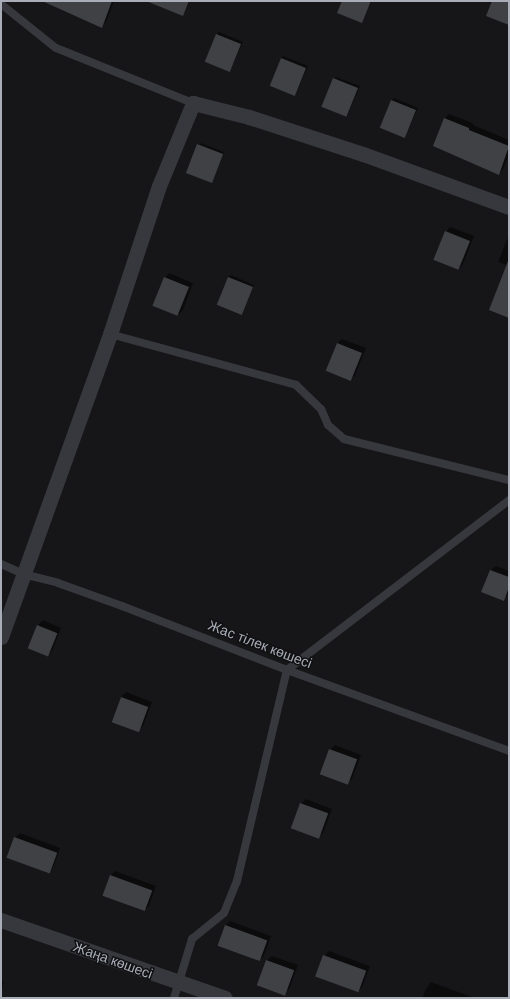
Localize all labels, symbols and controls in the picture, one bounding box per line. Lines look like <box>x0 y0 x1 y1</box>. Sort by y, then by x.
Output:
street label: Жас тілек көшесі <box>206 616 314 672</box>
street label: Жаңа көшесі <box>71 938 155 982</box>

